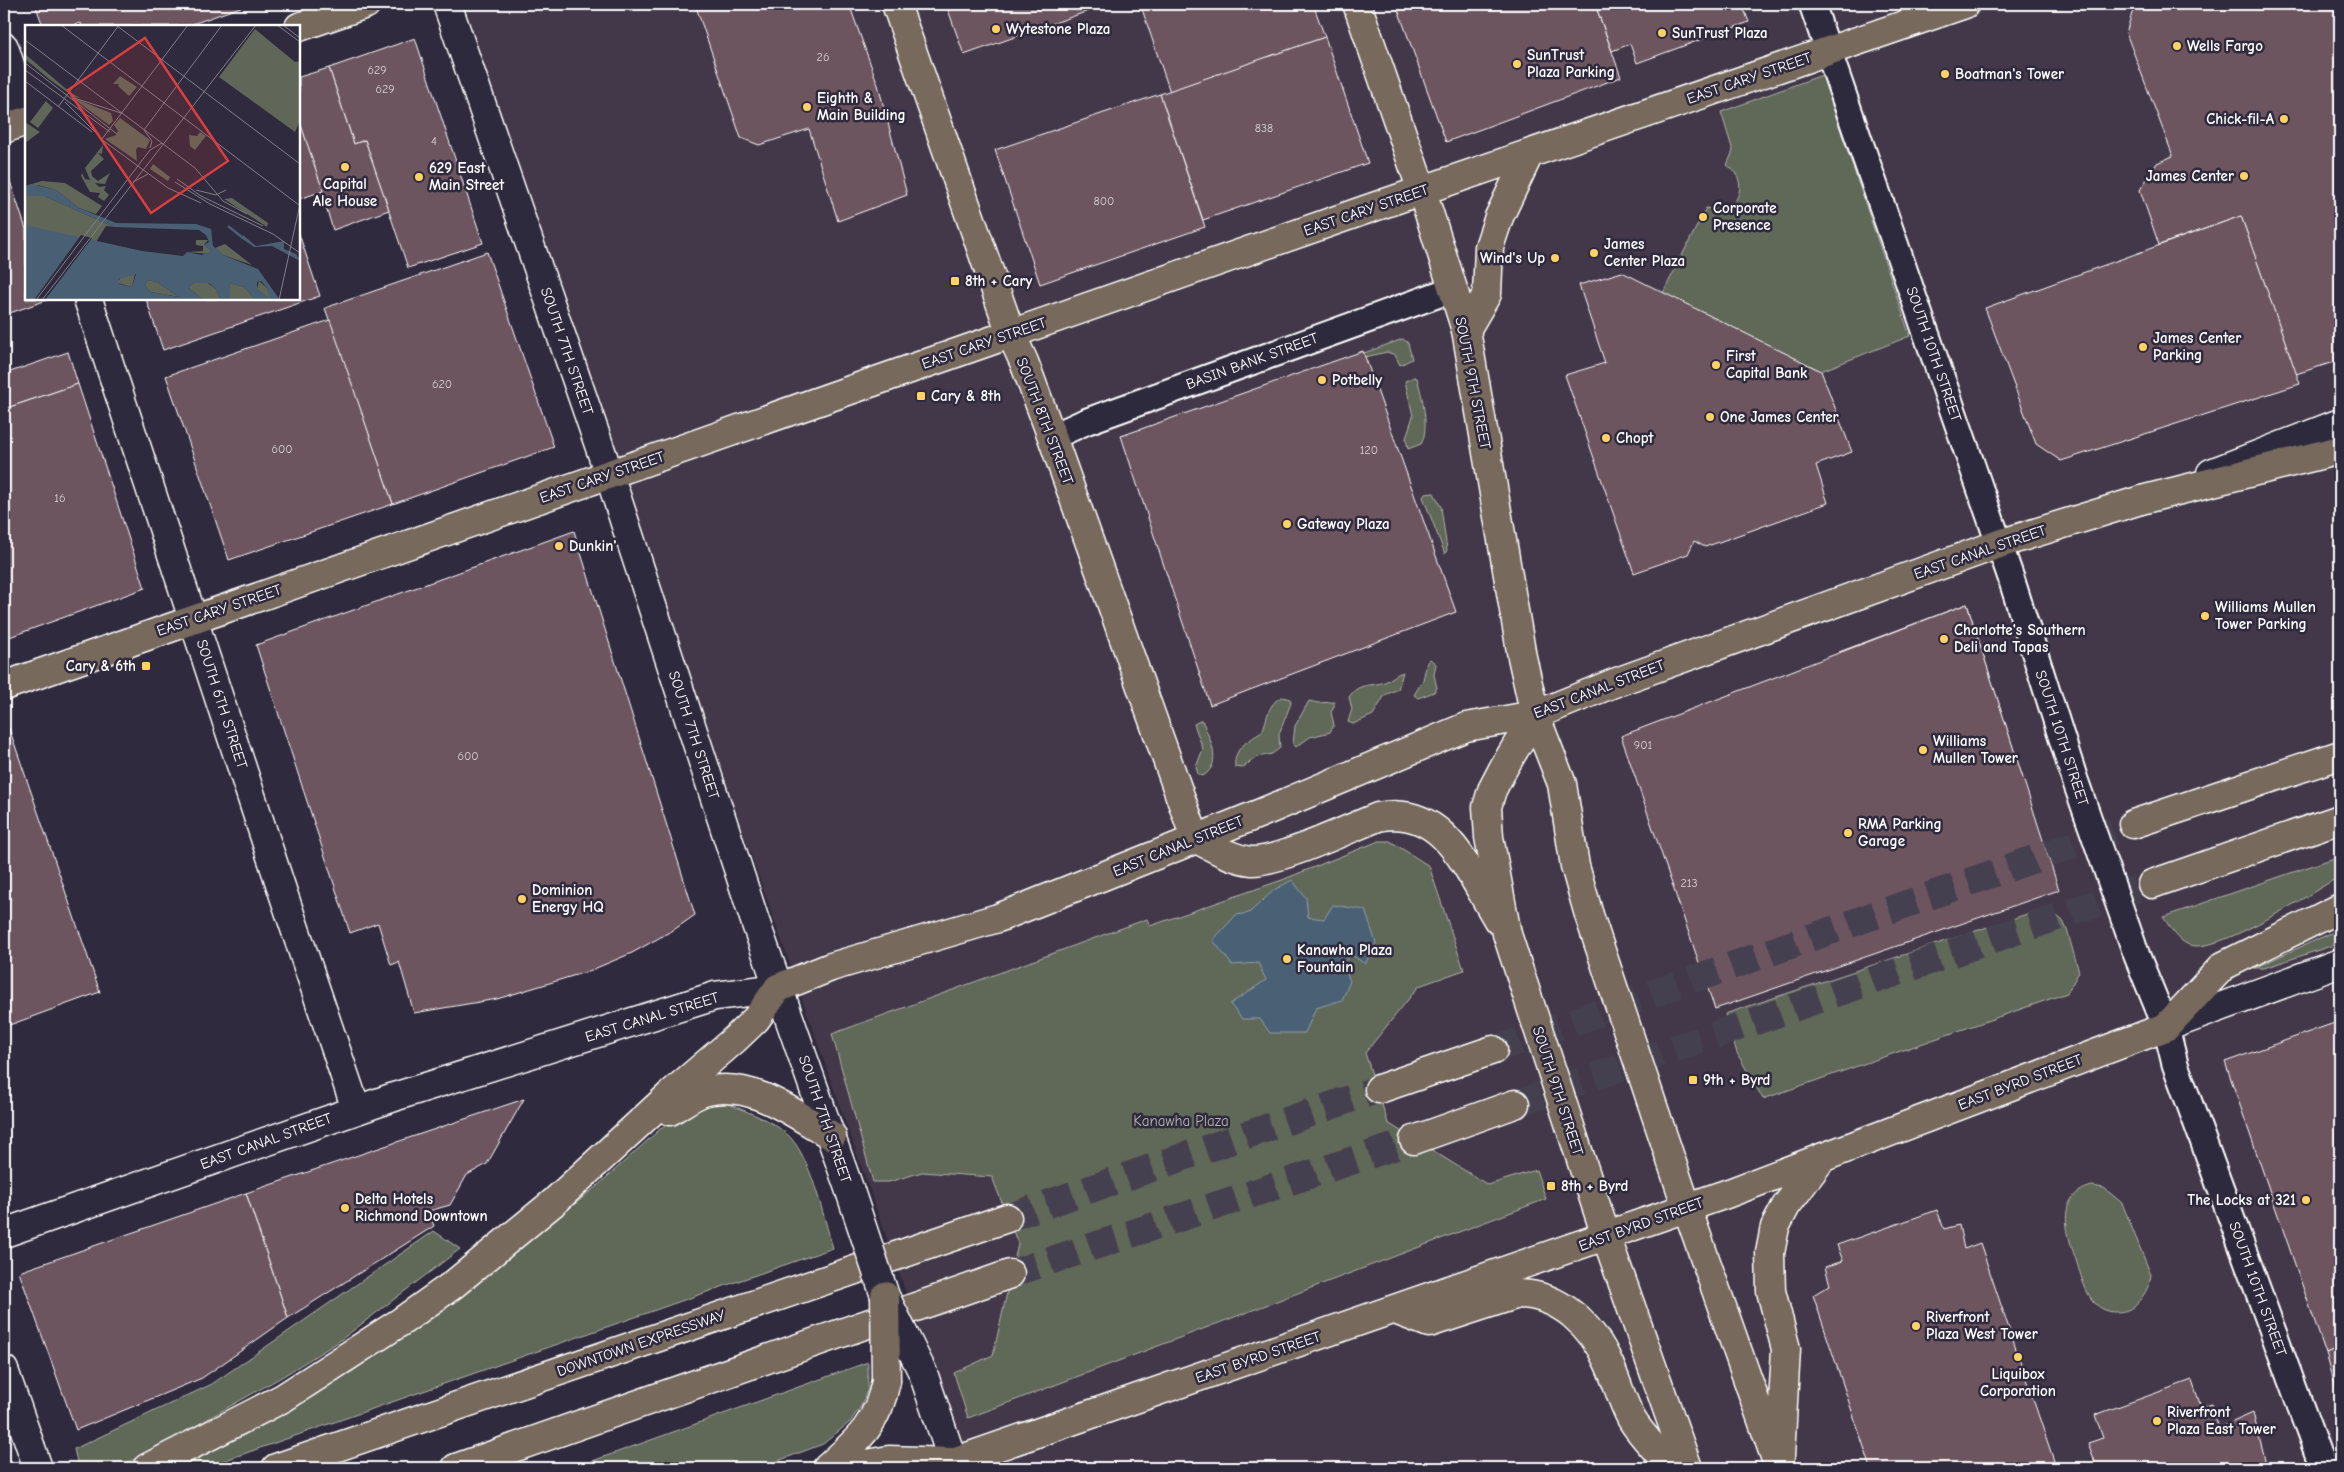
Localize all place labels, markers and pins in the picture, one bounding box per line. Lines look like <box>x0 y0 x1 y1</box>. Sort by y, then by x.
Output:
place label: Wytestone Plaza <box>1006 20 1110 38</box>
marker: Wytestone Plaza <box>990 23 1002 35</box>
place label: SunTrust Plaza <box>1672 24 1768 42</box>
marker: SunTrust Plaza <box>1656 27 1668 39</box>
place label: Wells Fargo <box>2187 37 2263 55</box>
marker: Wells Fargo <box>2171 40 2183 52</box>
place label: SunTrust Plaza Parking <box>1527 46 1615 81</box>
marker: SunTrust Plaza Parking <box>1511 58 1523 70</box>
place label: Boatman's Tower <box>1955 65 2064 83</box>
marker: Boatman's Tower <box>1939 68 1951 80</box>
place label: Eighth & Main Building <box>817 89 906 124</box>
marker: Eighth & Main Building <box>801 101 813 113</box>
place label: Chick-fil-A <box>2206 110 2275 128</box>
marker: Chick-fil-A <box>2278 113 2290 125</box>
place label: 629 East Main Street <box>429 159 505 194</box>
marker: Capital Ale House <box>339 161 351 173</box>
place label: James Center <box>2146 167 2234 185</box>
marker: James Center <box>2238 170 2250 182</box>
marker: 629 East Main Street <box>413 171 425 183</box>
place label: Capital Ale House <box>313 175 377 210</box>
place label: Corporate Presence <box>1713 199 1777 234</box>
marker: Corporate Presence <box>1697 211 1709 223</box>
place label: James Center Plaza <box>1604 235 1685 270</box>
marker: James Center Plaza <box>1588 247 1600 259</box>
place label: Wind's Up <box>1480 249 1545 267</box>
marker: Wind's Up <box>1549 252 1561 264</box>
place label: 8th + Cary <box>965 272 1032 290</box>
marker: 8th + Cary <box>949 275 961 287</box>
place label: James Center Parking <box>2153 329 2241 364</box>
marker: James Center Parking <box>2137 341 2149 353</box>
place label: First Capital Bank <box>1726 347 1808 382</box>
marker: First Capital Bank <box>1710 359 1722 371</box>
place label: Potbelly <box>1332 371 1382 389</box>
marker: Potbelly <box>1316 374 1328 386</box>
place label: Cary & 8th <box>931 387 1001 405</box>
marker: Cary & 8th <box>915 390 927 402</box>
place label: One James Center <box>1720 408 1839 426</box>
marker: One James Center <box>1704 411 1716 423</box>
place label: Chopt <box>1616 429 1654 447</box>
marker: Chopt <box>1600 432 1612 444</box>
place label: Gateway Plaza <box>1297 515 1390 533</box>
marker: Gateway Plaza <box>1281 518 1293 530</box>
place label: Dunkin' <box>569 537 616 555</box>
marker: Dunkin' <box>553 540 565 552</box>
place label: Williams Mullen Tower Parking <box>2215 598 2316 633</box>
marker: Williams Mullen Tower Parking <box>2199 610 2211 622</box>
place label: Charlotte's Southern Deli and Tapas <box>1954 621 2086 656</box>
marker: Charlotte's Southern Deli and Tapas <box>1938 633 1950 645</box>
place label: Cary & 6th <box>66 657 136 675</box>
marker: Cary & 6th <box>140 660 152 672</box>
place label: Williams Mullen Tower <box>1933 732 2018 767</box>
marker: Williams Mullen Tower <box>1917 744 1929 756</box>
place label: RMA Parking Garage <box>1858 815 1942 850</box>
marker: RMA Parking Garage <box>1842 827 1854 839</box>
place label: Dominion Energy HQ <box>532 881 604 916</box>
marker: Dominion Energy HQ <box>516 893 528 905</box>
place label: Kanawha Plaza Fountain <box>1297 941 1392 976</box>
marker: Kanawha Plaza Fountain <box>1281 953 1293 965</box>
place label: 9th + Byrd <box>1703 1071 1770 1089</box>
marker: 9th + Byrd <box>1687 1074 1699 1086</box>
place label: 8th + Byrd <box>1561 1177 1628 1195</box>
marker: 8th + Byrd <box>1545 1180 1557 1192</box>
place label: Delta Hotels Richmond Downtown <box>355 1190 488 1225</box>
place label: The Locks at 321 <box>2187 1191 2296 1209</box>
marker: The Locks at 321 <box>2300 1194 2312 1206</box>
marker: Delta Hotels Richmond Downtown <box>339 1202 351 1214</box>
place label: Riverfront Plaza West Tower <box>1926 1308 2038 1343</box>
marker: Riverfront Plaza West Tower <box>1910 1320 1922 1332</box>
marker: Liquibox Corporation <box>2012 1351 2024 1363</box>
place label: Liquibox Corporation <box>1980 1365 2056 1400</box>
place label: Riverfront Plaza East Tower <box>2167 1403 2276 1438</box>
marker: Riverfront Plaza East Tower <box>2151 1415 2163 1427</box>

